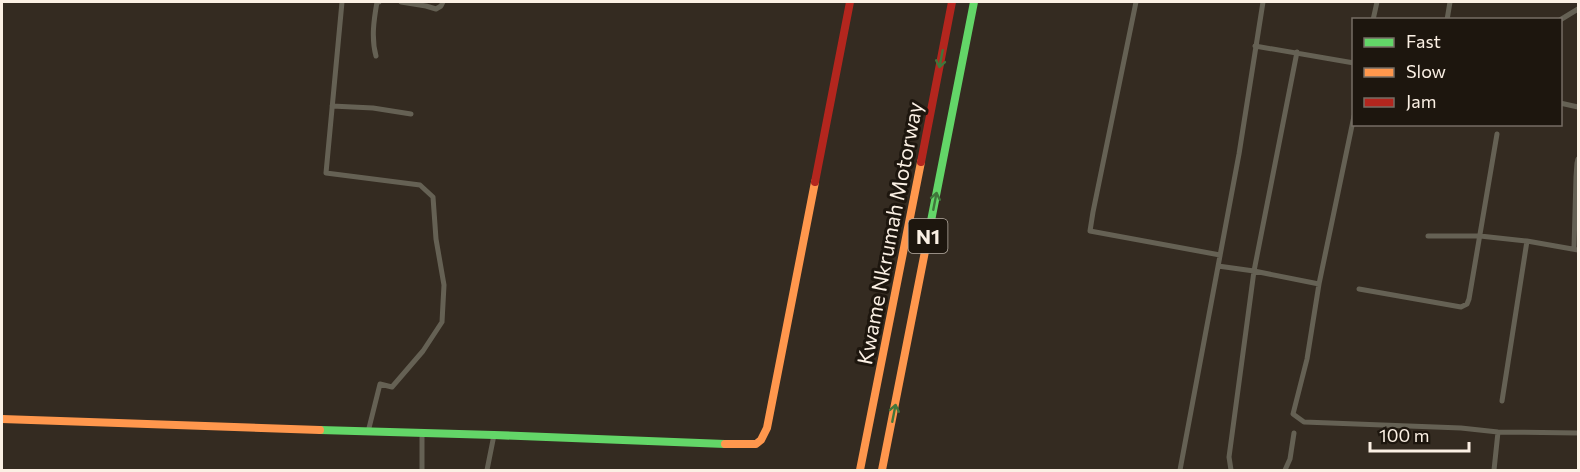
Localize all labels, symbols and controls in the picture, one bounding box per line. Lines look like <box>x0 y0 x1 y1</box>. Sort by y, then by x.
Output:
legend <box>1352 18 1562 126</box>
text: Fast <box>1406 30 1441 52</box>
one-way arrow <box>935 49 946 68</box>
text: Slow <box>1406 60 1446 82</box>
text: Jam <box>1406 90 1436 112</box>
street label: Kwame Nkrumah Motorway <box>851 99 927 367</box>
one-way arrow <box>930 192 941 211</box>
road number: N1 <box>908 219 948 253</box>
one-way arrow <box>889 404 900 423</box>
scale bar <box>1370 415 1469 453</box>
text: 100 m <box>1379 424 1429 446</box>

